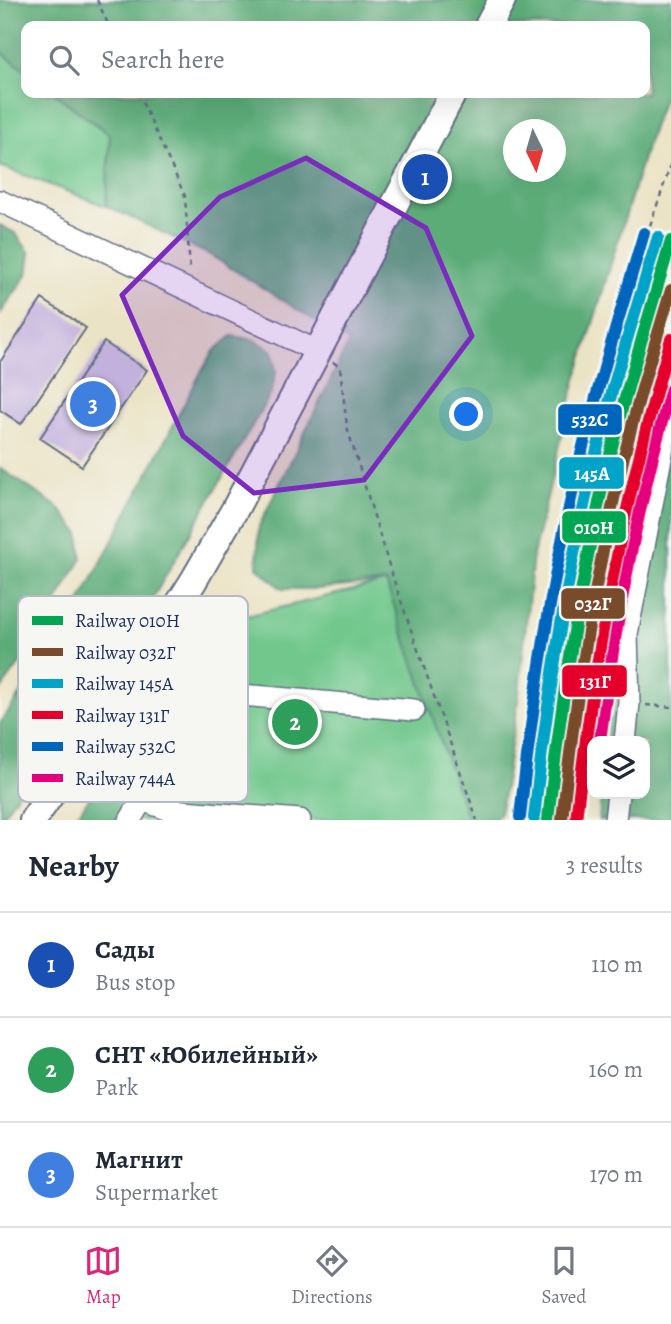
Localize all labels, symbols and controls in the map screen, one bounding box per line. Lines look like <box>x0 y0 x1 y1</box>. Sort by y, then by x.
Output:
search box <box>21 21 650 98</box>
icon: search <box>45 41 83 79</box>
text: Search here <box>101 42 225 77</box>
north arrow <box>503 119 566 182</box>
pin: 1 <box>402 151 448 203</box>
pin: 3 <box>70 378 116 430</box>
your location <box>449 397 483 431</box>
line badge: 532С <box>557 403 623 436</box>
text: 532С <box>571 407 609 433</box>
line badge: 145А <box>558 456 625 490</box>
text: 145А <box>574 461 611 487</box>
line badge: 010Н <box>561 510 627 544</box>
text: 010Н <box>574 515 614 541</box>
line badge: 032Г <box>560 587 626 620</box>
text: 032Г <box>575 591 611 617</box>
legend <box>18 596 248 802</box>
text: Railway 010Н <box>75 608 180 634</box>
text: Railway 032Г <box>75 640 176 666</box>
line badge: 131Г <box>561 664 628 698</box>
text: 131Г <box>579 669 611 695</box>
text: Railway 145А <box>75 671 174 697</box>
pin: 2 <box>272 696 318 748</box>
text: Railway 131Г <box>75 703 170 729</box>
text: Railway 532С <box>75 734 176 760</box>
map controls <box>587 736 650 799</box>
button: layers <box>587 736 650 799</box>
text: Railway 744А <box>75 766 176 792</box>
text: Nearby <box>28 846 119 886</box>
text: 3 results <box>566 850 643 881</box>
text: Сады <box>95 932 155 967</box>
text: 1 <box>47 949 55 980</box>
text: 110 m <box>591 949 643 980</box>
text: Bus stop <box>95 967 175 998</box>
text: СНТ «Юбилейный» <box>95 1037 318 1072</box>
text: 2 <box>45 1054 57 1085</box>
text: 160 m <box>589 1054 643 1085</box>
text: Park <box>95 1072 138 1103</box>
text: Магнит <box>95 1142 183 1177</box>
text: 3 <box>46 1159 56 1190</box>
text: 170 m <box>590 1159 643 1190</box>
text: Supermarket <box>95 1177 218 1208</box>
tab: Map <box>84 1242 122 1310</box>
tab: Directions <box>291 1242 373 1310</box>
tab: Saved <box>542 1242 587 1310</box>

